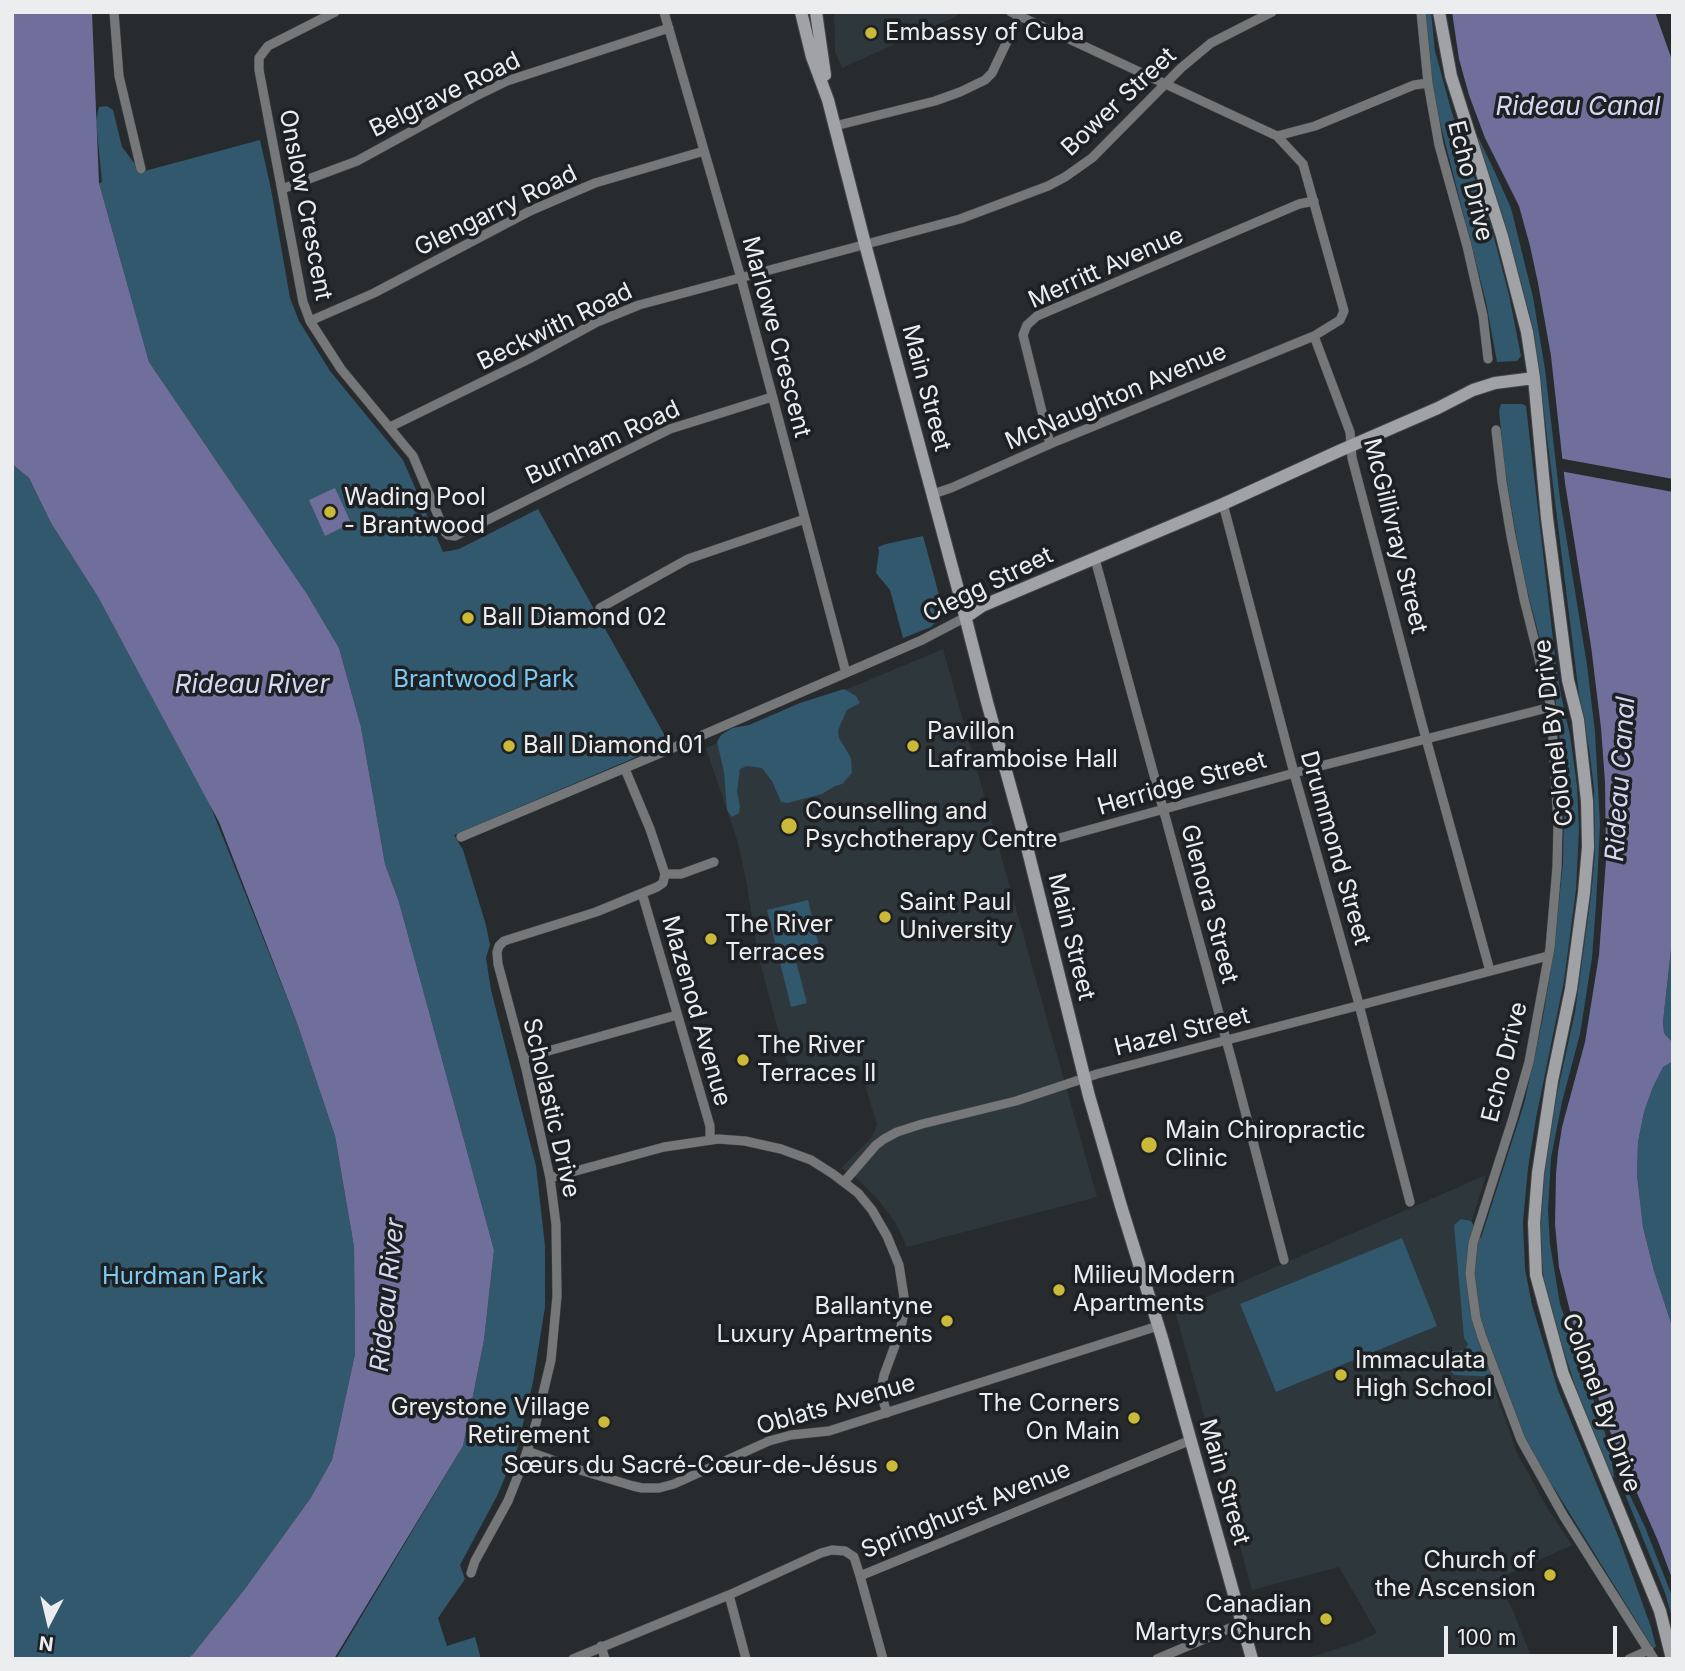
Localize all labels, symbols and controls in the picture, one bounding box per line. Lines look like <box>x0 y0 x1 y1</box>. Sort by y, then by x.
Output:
place label: Embassy of Cuba <box>885 19 1085 47</box>
marker: Embassy of Cuba <box>863 25 879 41</box>
street label: Bower Street <box>1056 42 1182 162</box>
street label: Belgrave Road <box>365 46 525 144</box>
water label: Rideau Canal <box>1495 91 1661 123</box>
street label: Onslow Crescent <box>272 107 338 303</box>
street label: Echo Drive <box>1441 118 1499 244</box>
street label: Glengarry Road <box>410 159 582 263</box>
street label: Merritt Avenue <box>1024 221 1188 315</box>
street label: Marlowe Crescent <box>735 233 817 441</box>
street label: Beckwith Road <box>473 277 637 377</box>
street label: Main Street <box>895 322 957 454</box>
street label: McNaughton Avenue <box>1001 337 1231 457</box>
street label: Burnham Road <box>521 395 685 491</box>
street label: McGillivray Street <box>1357 435 1433 637</box>
place label: Wading Pool - Brantwood <box>344 484 486 540</box>
marker: Wading Pool - Brantwood <box>322 504 338 520</box>
street label: Clegg Street <box>918 541 1058 629</box>
place label: Ball Diamond 02 <box>482 604 667 632</box>
marker: Ball Diamond 02 <box>460 610 476 626</box>
street label: Colonel By Drive <box>1528 638 1580 828</box>
park label: Brantwood Park <box>393 666 575 694</box>
water label: Rideau River <box>175 669 329 701</box>
water label: Rideau Canal <box>1600 696 1642 862</box>
place label: Pavillon Laframboise Hall <box>927 718 1118 774</box>
place label: Ball Diamond 01 <box>523 732 703 760</box>
marker: Ball Diamond 01 <box>501 738 517 754</box>
marker: Pavillon Laframboise Hall <box>905 738 921 754</box>
street label: Herridge Street <box>1094 746 1270 822</box>
street label: Drummond Street <box>1294 748 1376 948</box>
place label: Counselling and Psychotherapy Centre <box>805 798 1058 854</box>
marker: Counselling and Psychotherapy Centre <box>779 816 799 836</box>
street label: Glenora Street <box>1174 821 1244 987</box>
street label: Main Street <box>1041 871 1101 1003</box>
place label: Saint Paul University <box>899 889 1013 945</box>
marker: Saint Paul University <box>877 909 893 925</box>
place label: The River Terraces <box>725 911 833 967</box>
street label: Mazenod Avenue <box>655 913 737 1109</box>
marker: The River Terraces <box>703 931 719 947</box>
street label: Echo Drive <box>1476 999 1534 1125</box>
street label: Hazel Street <box>1111 1001 1253 1063</box>
street label: Scholastic Drive <box>516 1015 586 1201</box>
place label: The River Terraces II <box>757 1032 877 1088</box>
marker: The River Terraces II <box>735 1052 751 1068</box>
place label: Main Chiropractic Clinic <box>1165 1117 1366 1173</box>
marker: Main Chiropractic Clinic <box>1139 1135 1159 1155</box>
water label: Rideau River <box>364 1217 412 1373</box>
place label: Milieu Modern Apartments <box>1073 1262 1235 1318</box>
park label: Hurdman Park <box>102 1263 264 1291</box>
marker: Milieu Modern Apartments <box>1051 1282 1067 1298</box>
place label: Ballantyne Luxury Apartments <box>717 1293 933 1349</box>
street label: Colonel By Drive <box>1555 1310 1647 1496</box>
marker: Ballantyne Luxury Apartments <box>939 1313 955 1329</box>
place label: Immaculata High School <box>1355 1347 1492 1403</box>
marker: Immaculata High School <box>1333 1367 1349 1383</box>
street label: Oblats Avenue <box>753 1369 919 1441</box>
place label: The Corners On Main <box>978 1390 1120 1446</box>
place label: Greystone Village Retirement <box>391 1394 590 1450</box>
marker: The Corners On Main <box>1126 1410 1142 1426</box>
marker: Greystone Village Retirement <box>596 1414 612 1430</box>
street label: Main Street <box>1192 1416 1256 1548</box>
place label: Sœurs du Sacré-Cœur-de-Jésus <box>503 1452 878 1480</box>
street label: Springhurst Avenue <box>857 1455 1075 1565</box>
marker: Sœurs du Sacré-Cœur-de-Jésus <box>884 1458 900 1474</box>
place label: Church of the Ascension <box>1375 1547 1536 1603</box>
marker: Church of the Ascension <box>1542 1567 1558 1583</box>
north arrow <box>14 1587 84 1657</box>
place label: Canadian Martyrs Church <box>1135 1591 1312 1647</box>
marker: Canadian Martyrs Church <box>1318 1611 1334 1627</box>
scale bar <box>1447 1612 1620 1656</box>
text: 100 m <box>1457 1625 1516 1650</box>
text: N <box>38 1631 55 1656</box>

